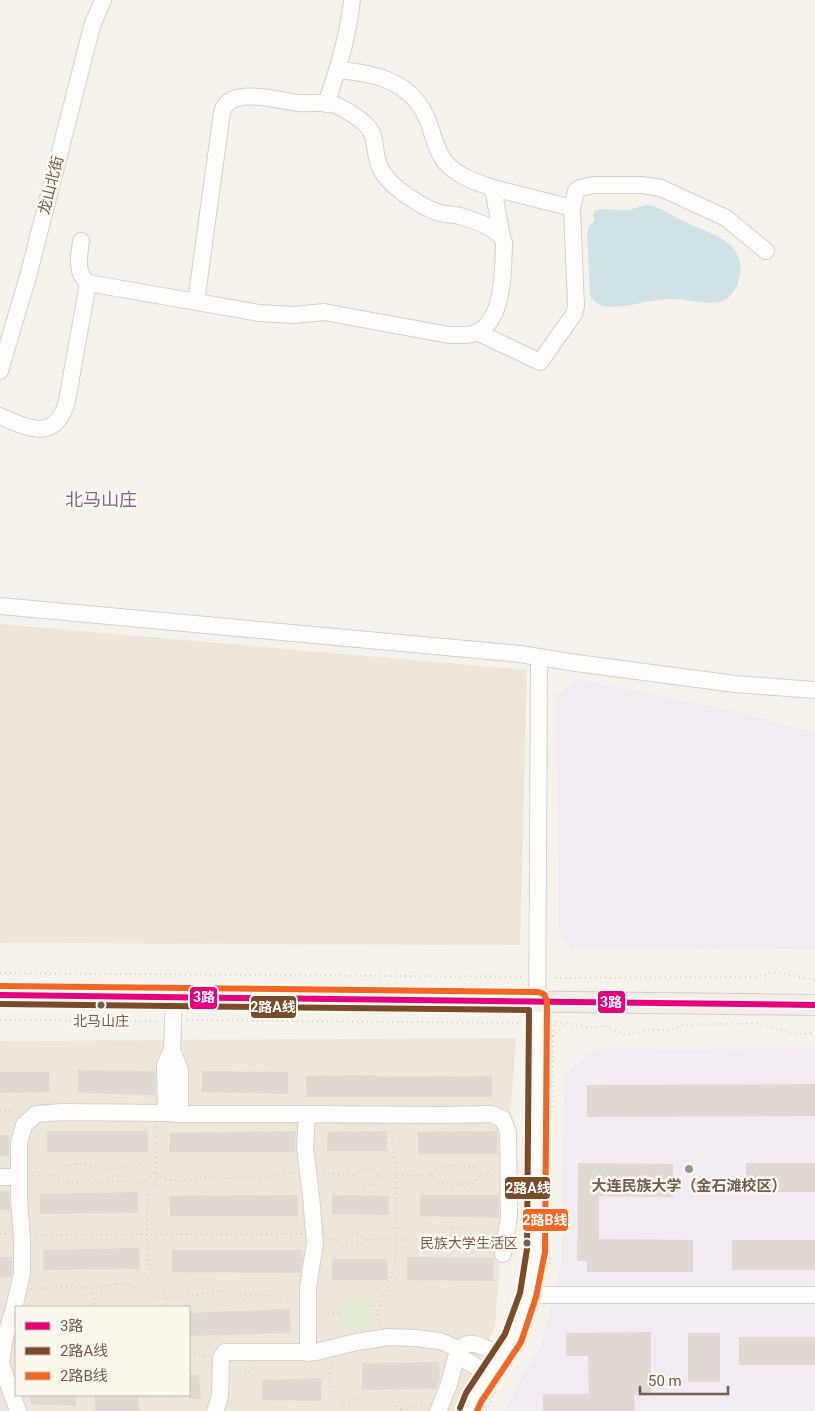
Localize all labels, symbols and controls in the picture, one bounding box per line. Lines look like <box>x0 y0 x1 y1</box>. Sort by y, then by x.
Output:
street label: 龙山北街 <box>35 154 67 216</box>
district label: 北马山庄 <box>65 489 137 510</box>
line badge: 3路 <box>189 986 218 1010</box>
text: 3路 <box>193 989 215 1005</box>
line badge: 3路 <box>597 990 626 1014</box>
text: 3路 <box>600 994 622 1010</box>
line badge: 2路A线 <box>250 995 297 1019</box>
text: 2路A线 <box>250 999 296 1015</box>
marker: 北马山庄 <box>96 1000 106 1010</box>
place label: 北马山庄 <box>73 1013 129 1029</box>
marker: 大连民族大学（金石滩校区） <box>683 1163 695 1175</box>
line badge: 2路A线 <box>504 1176 551 1200</box>
place label: 大连民族大学（金石滩校区） <box>591 1177 787 1195</box>
text: 2路A线 <box>505 1180 551 1196</box>
line badge: 2路B线 <box>522 1208 569 1232</box>
text: 2路B线 <box>523 1212 567 1228</box>
place label: 民族大学生活区 <box>420 1235 518 1251</box>
marker: 民族大学生活区 <box>522 1238 532 1248</box>
legend <box>15 1306 190 1396</box>
text: 3路 <box>60 1317 83 1335</box>
text: 2路A线 <box>60 1342 108 1360</box>
scale bar <box>640 1364 728 1396</box>
text: 2路B线 <box>60 1367 108 1385</box>
text: 50 m <box>648 1372 682 1390</box>

